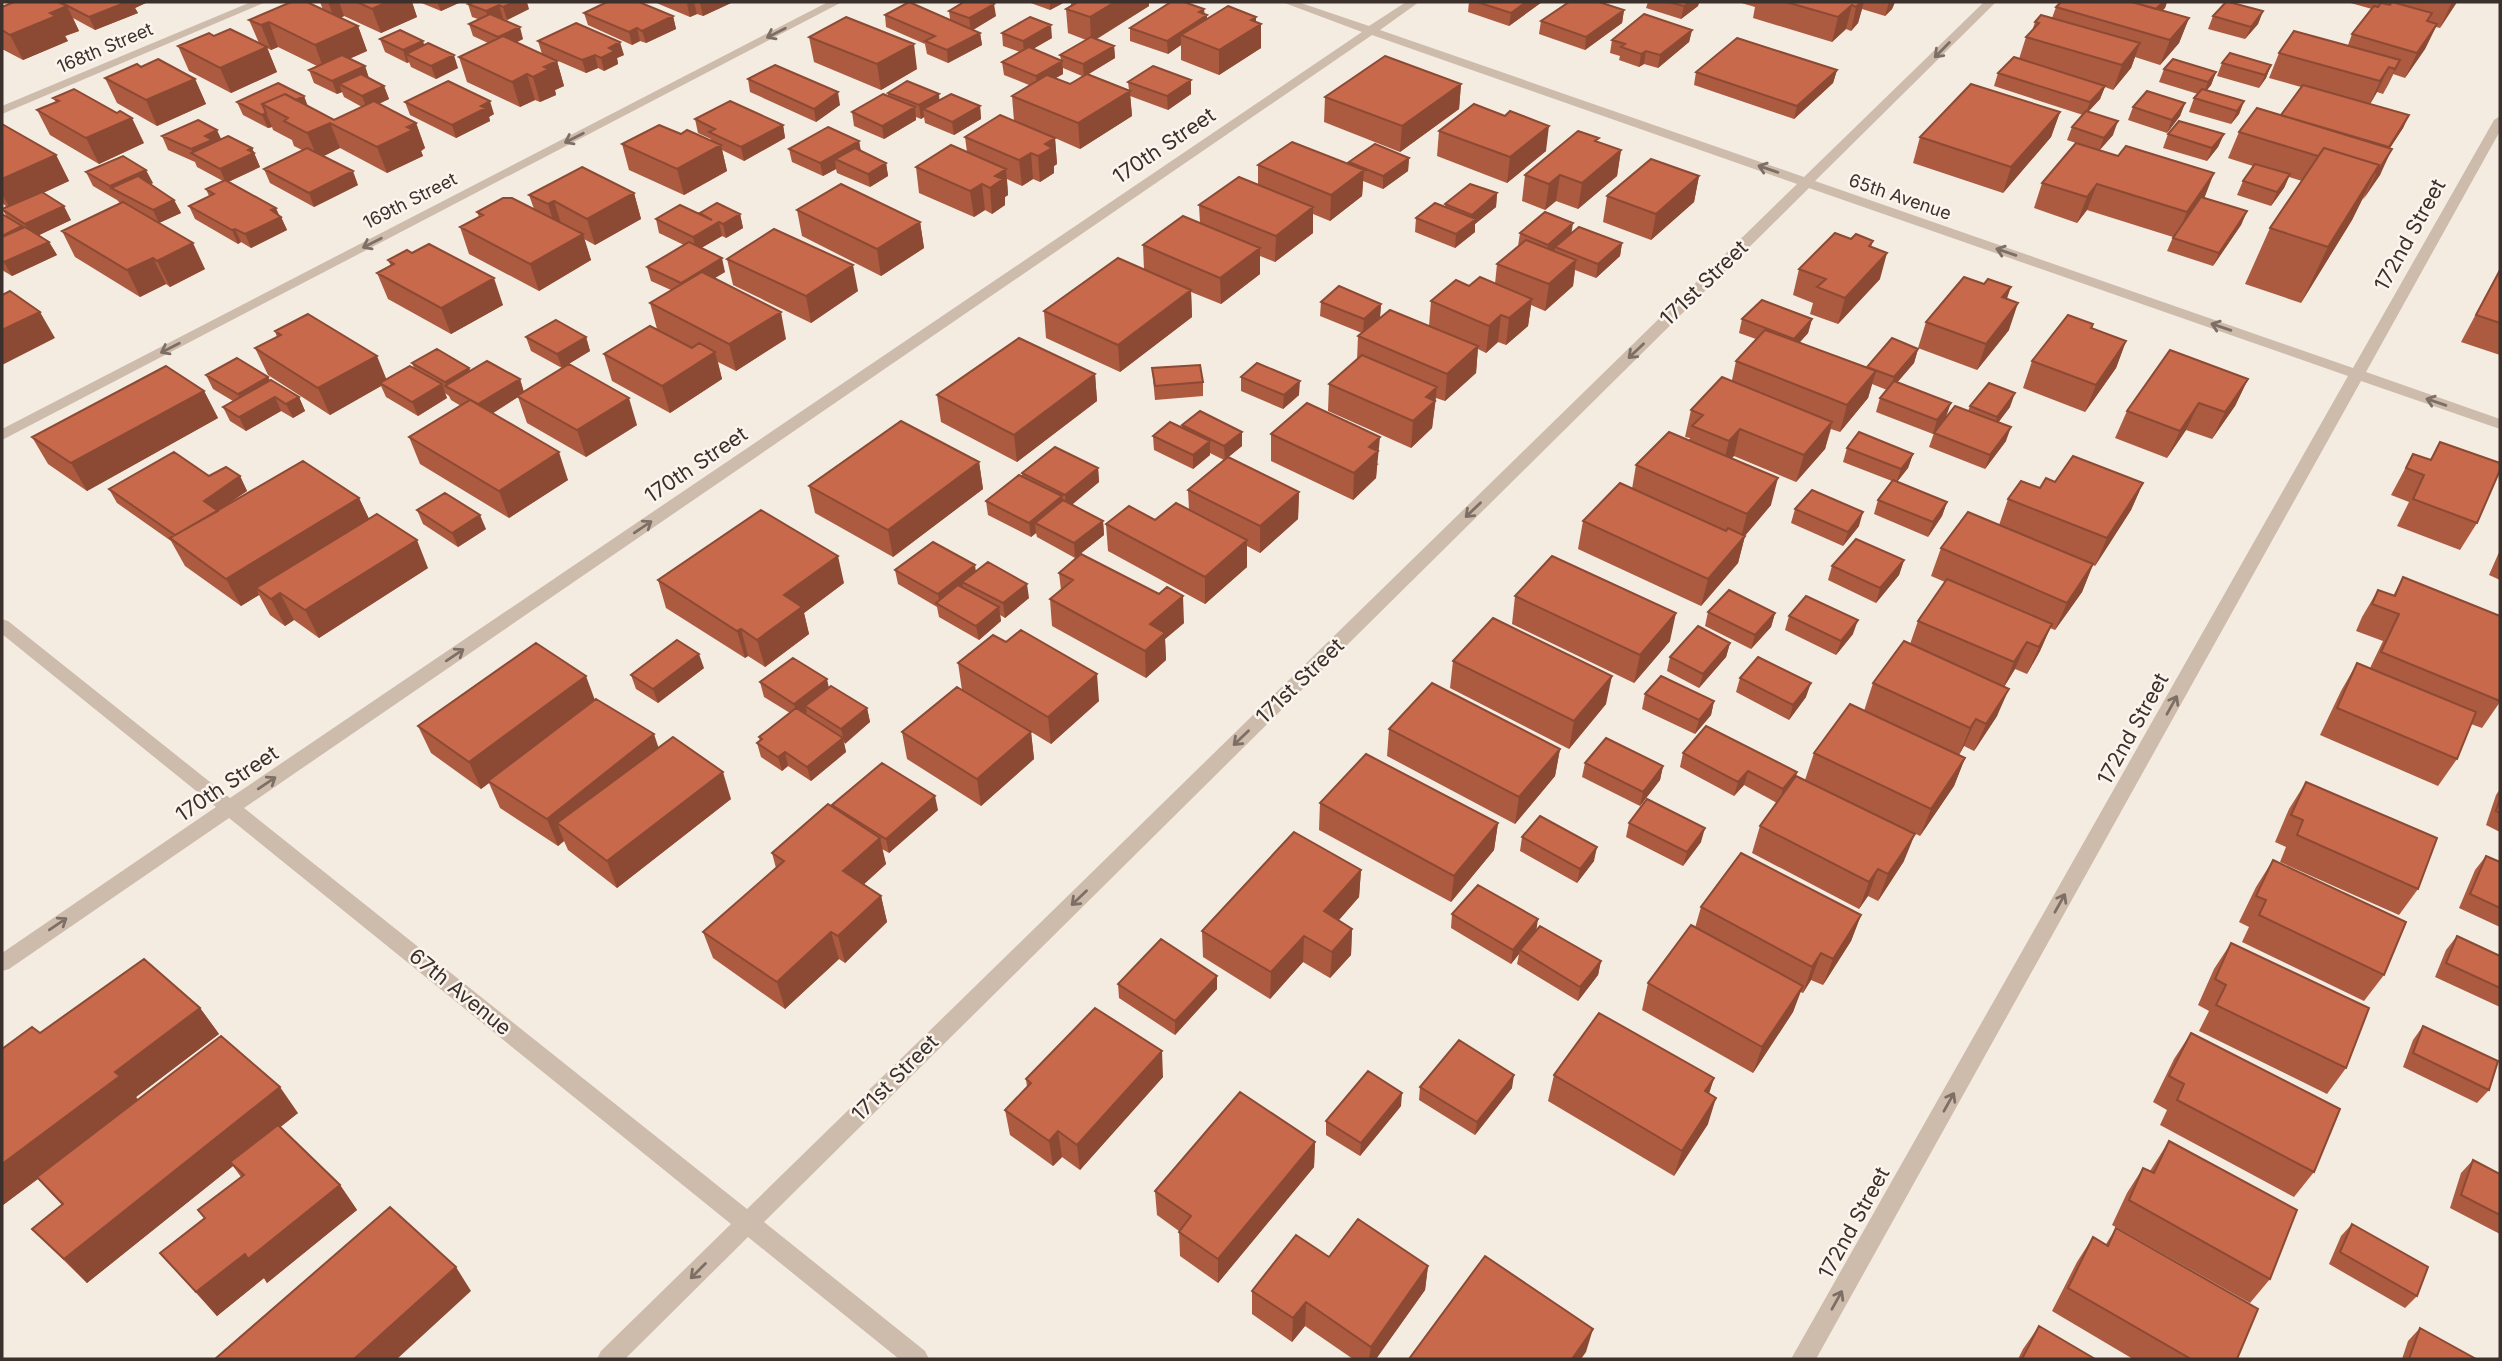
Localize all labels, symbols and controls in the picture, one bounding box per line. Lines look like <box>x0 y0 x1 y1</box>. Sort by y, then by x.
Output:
street label: 168th Street <box>54 18 156 77</box>
one-way arrow <box>766 27 787 41</box>
one-way arrow <box>1933 41 1950 58</box>
street label: 170th Street <box>1108 102 1220 189</box>
one-way arrow <box>564 132 585 145</box>
one-way arrow <box>1758 162 1780 174</box>
street label: 169th Street <box>359 168 460 233</box>
street label: 65th Avenue <box>1846 169 1954 224</box>
street label: 172nd Street <box>2369 175 2451 295</box>
street label: 171st Street <box>1655 235 1753 331</box>
one-way arrow <box>362 237 383 250</box>
one-way arrow <box>1996 245 2018 257</box>
one-way arrow <box>2210 320 2232 333</box>
one-way arrow <box>160 341 181 355</box>
one-way arrow <box>1627 342 1644 359</box>
one-way arrow <box>2425 395 2447 407</box>
street label: 170th Street <box>640 421 752 508</box>
one-way arrow <box>1465 502 1482 519</box>
one-way arrow <box>633 520 652 534</box>
street label: 171st Street <box>1251 633 1349 729</box>
one-way arrow <box>445 648 464 662</box>
street label: 172nd Street <box>2092 669 2174 789</box>
one-way arrow <box>2165 696 2179 716</box>
one-way arrow <box>1233 730 1250 747</box>
street label: 170th Street <box>171 740 283 827</box>
one-way arrow <box>257 776 276 790</box>
one-way arrow <box>1071 889 1088 906</box>
one-way arrow <box>2053 894 2067 914</box>
one-way arrow <box>48 917 67 932</box>
street label: 67th Avenue <box>404 943 516 1040</box>
street label: 171st Street <box>846 1029 943 1126</box>
one-way arrow <box>1942 1092 1956 1112</box>
street label: 172nd Street <box>1813 1163 1895 1283</box>
one-way arrow <box>690 1263 707 1280</box>
one-way arrow <box>1830 1290 1844 1310</box>

